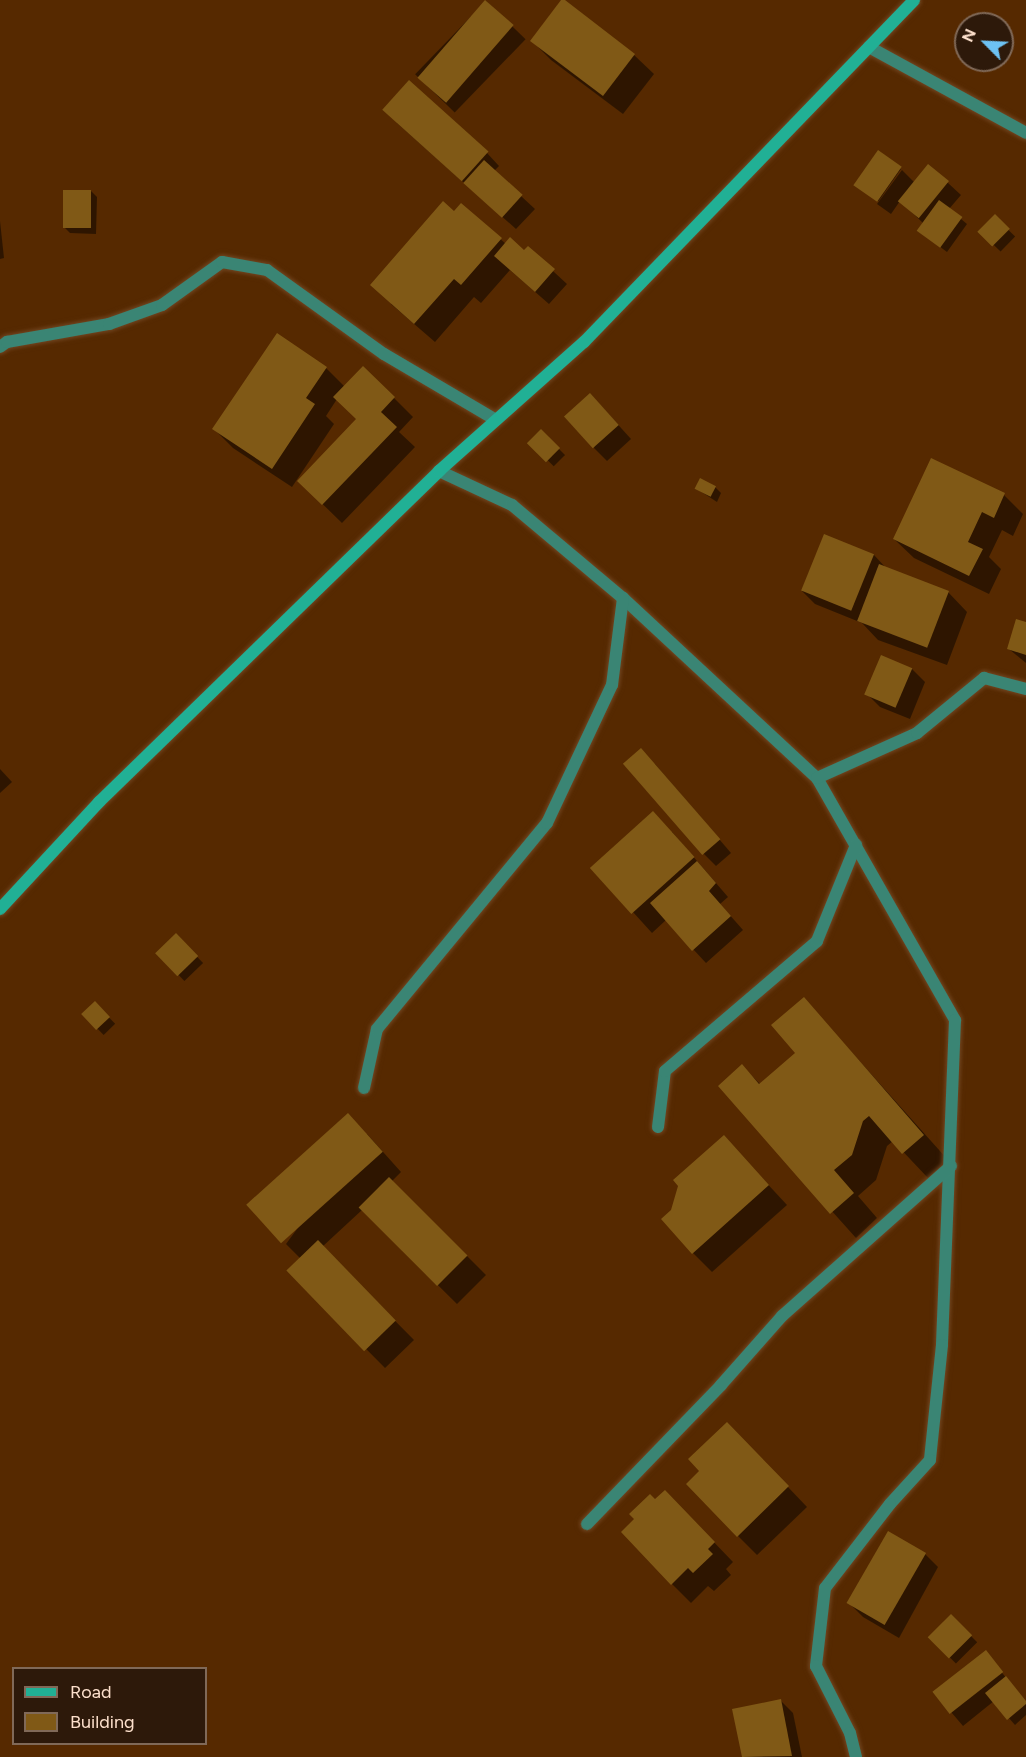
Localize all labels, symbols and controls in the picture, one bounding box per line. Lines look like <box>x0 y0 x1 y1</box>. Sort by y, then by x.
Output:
north arrow <box>954 12 1014 72</box>
text: N <box>958 26 980 45</box>
legend <box>12 1667 207 1745</box>
text: Road <box>70 1681 111 1703</box>
text: Building <box>70 1711 135 1733</box>

